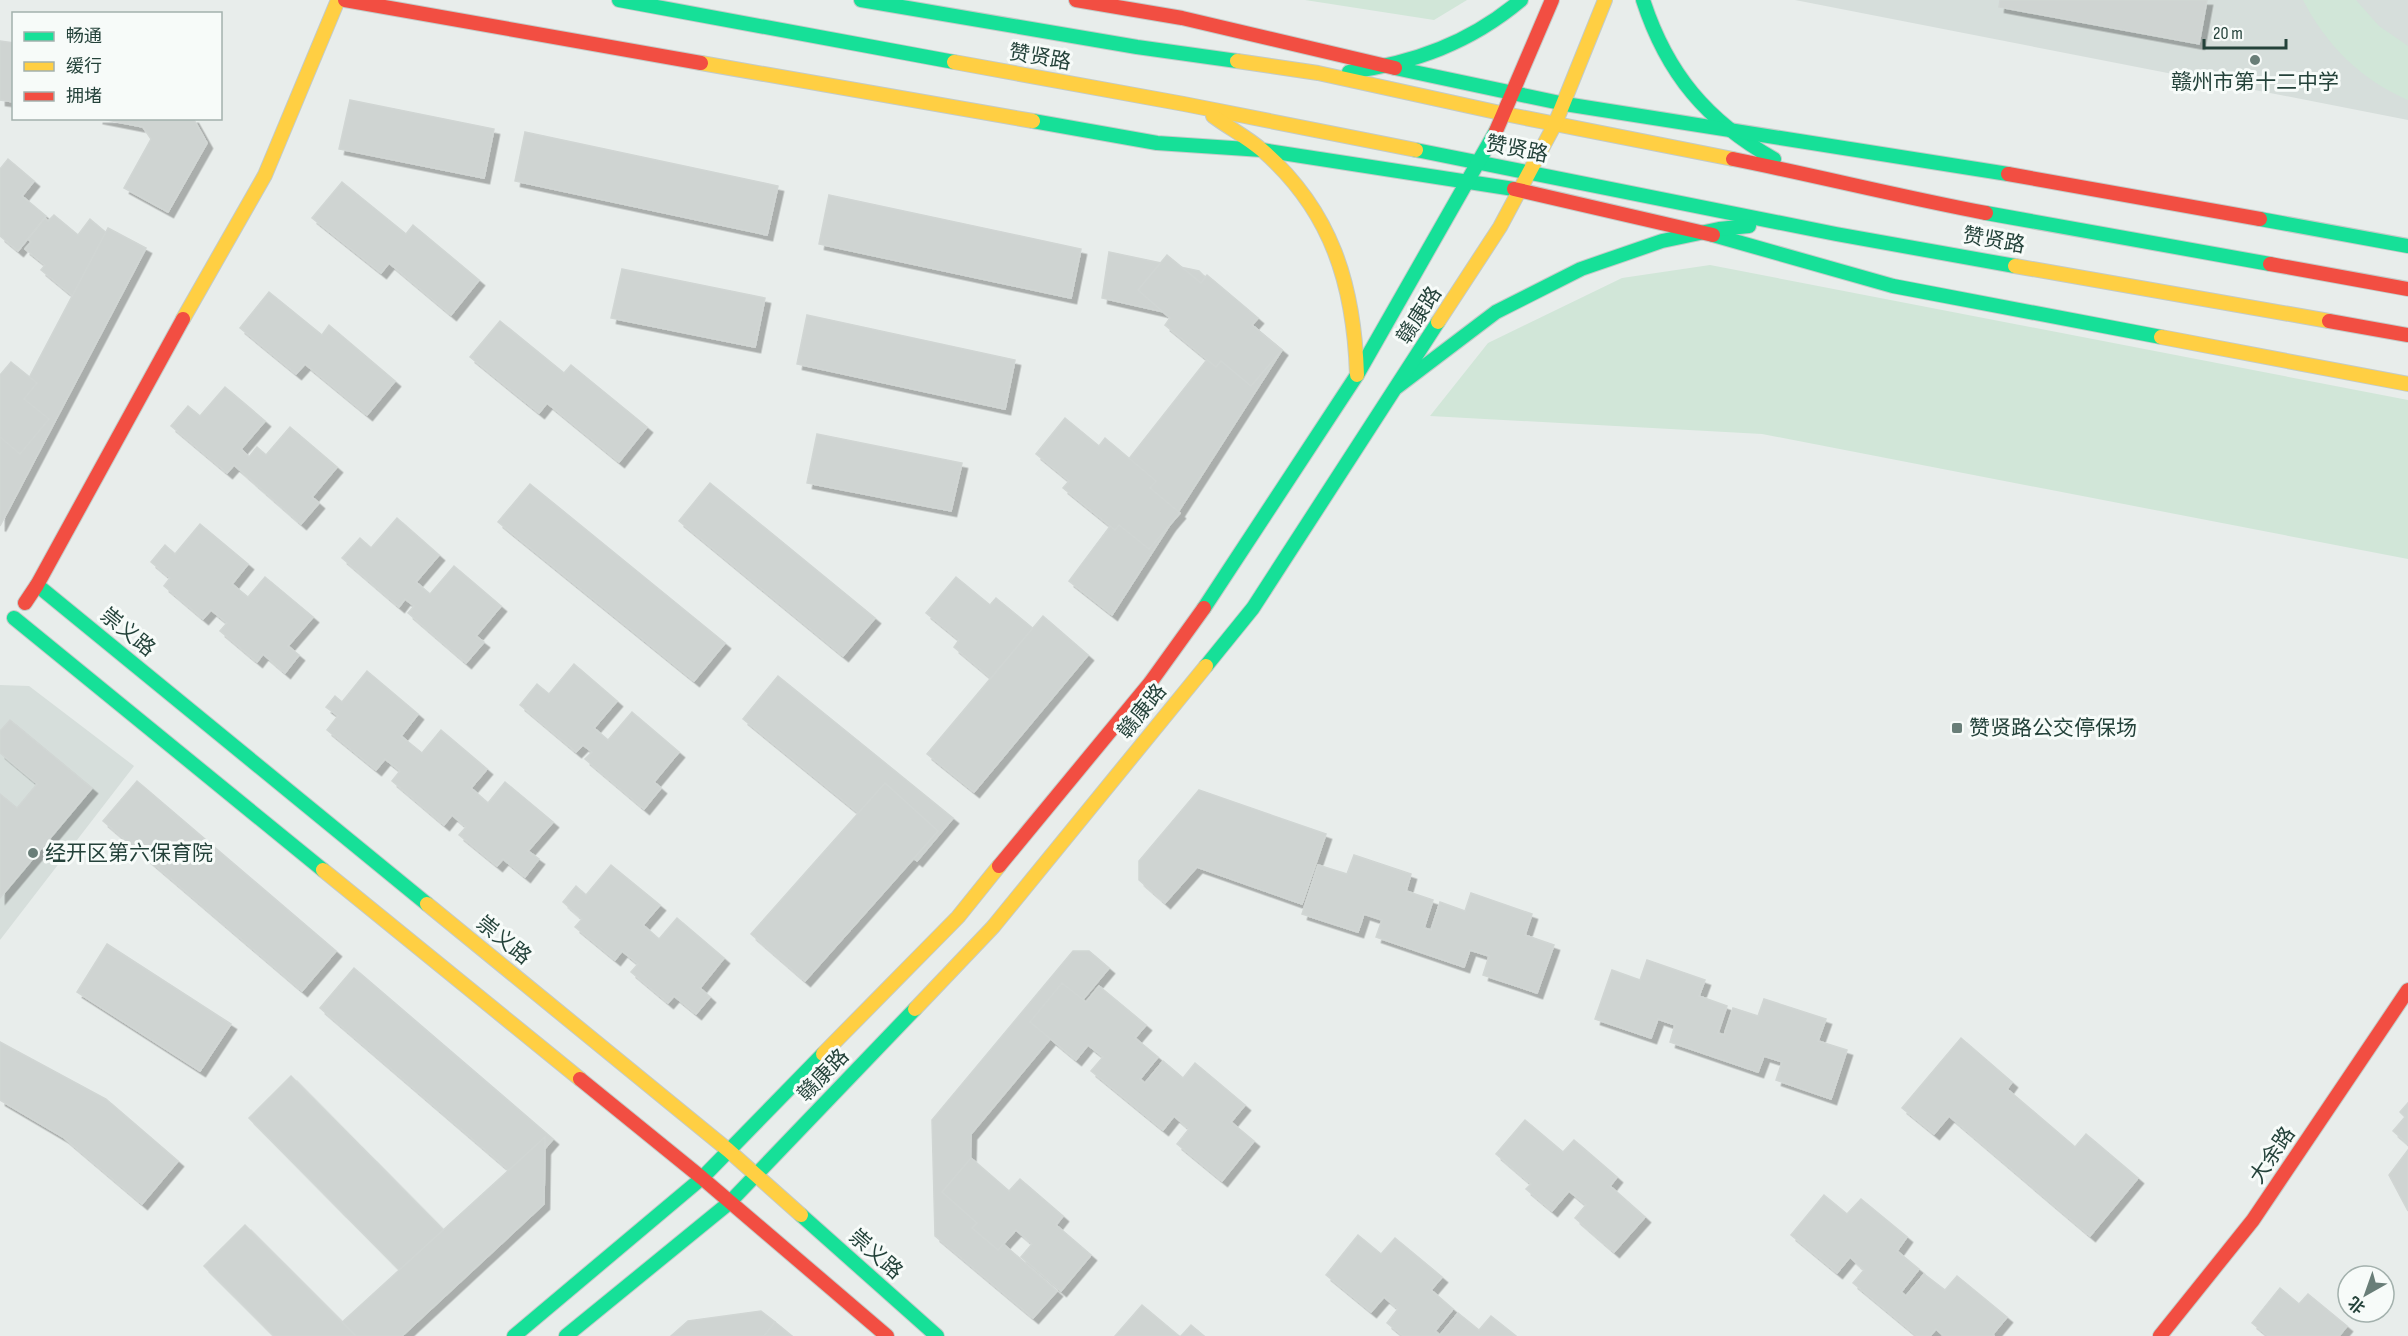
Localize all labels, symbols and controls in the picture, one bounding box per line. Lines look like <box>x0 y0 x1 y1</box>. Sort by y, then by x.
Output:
legend <box>12 12 222 120</box>
scale bar <box>2204 12 2286 50</box>
text: 20 m <box>2213 23 2243 44</box>
text: 畅通 <box>66 26 102 47</box>
street label: 赞贤路 <box>1007 40 1073 75</box>
marker: 赣州市第十二中学 <box>2248 53 2262 67</box>
text: 缓行 <box>66 56 102 77</box>
place label: 赣州市第十二中学 <box>2171 70 2339 95</box>
text: 拥堵 <box>66 86 102 107</box>
street label: 赞贤路 <box>1484 131 1550 168</box>
street label: 赞贤路 <box>1961 223 2027 258</box>
street label: 赣康路 <box>1392 282 1447 348</box>
street label: 崇义路 <box>95 603 160 662</box>
street label: 赣康路 <box>1113 679 1172 744</box>
place label: 赞贤路公交停保场 <box>1969 716 2137 741</box>
marker: 赞贤路公交停保场 <box>1950 721 1964 735</box>
place label: 经开区第六保育院 <box>45 841 213 866</box>
marker: 经开区第六保育院 <box>26 846 40 860</box>
street label: 崇义路 <box>471 911 536 970</box>
street label: 赣康路 <box>792 1044 854 1107</box>
street label: 大余路 <box>2244 1122 2300 1188</box>
street label: 崇义路 <box>844 1224 908 1284</box>
north arrow <box>2336 1264 2396 1324</box>
text: 北 <box>2345 1292 2370 1317</box>

